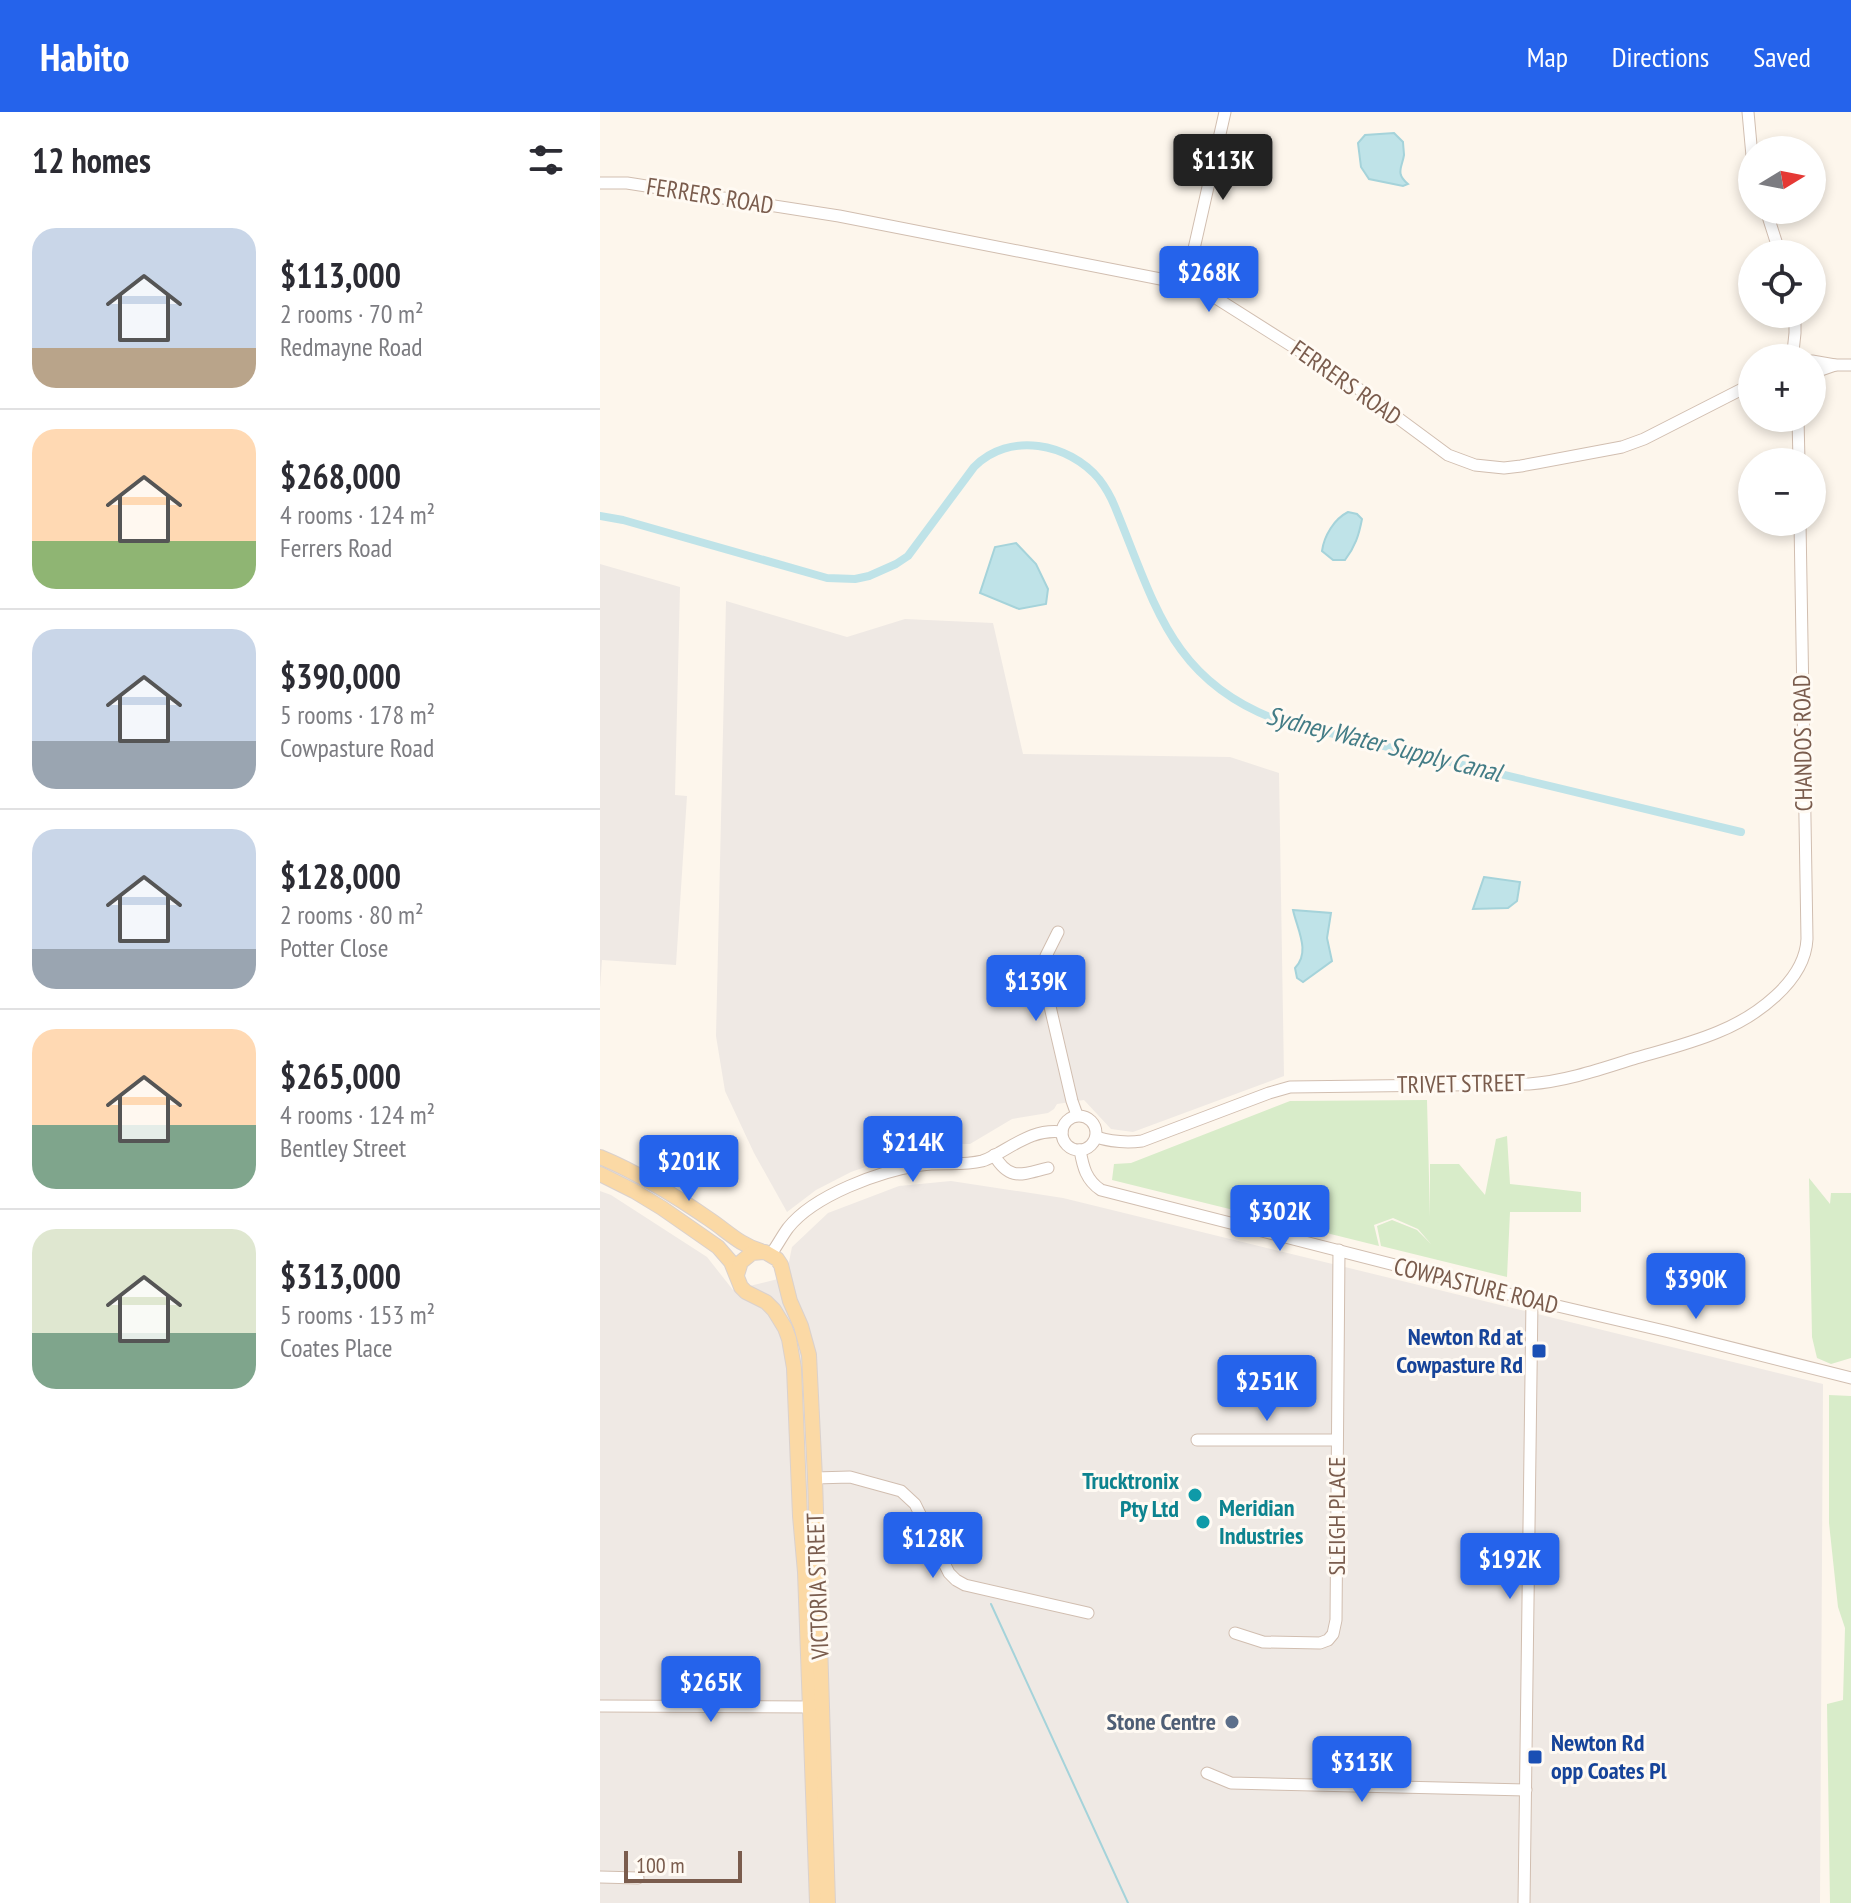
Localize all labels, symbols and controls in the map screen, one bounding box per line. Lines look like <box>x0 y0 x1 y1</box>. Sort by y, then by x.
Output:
text: Habito <box>40 32 129 81</box>
text: Map <box>1527 38 1568 75</box>
text: Directions <box>1612 38 1709 75</box>
text: Saved <box>1753 38 1811 75</box>
pin: $113K <box>1167 134 1279 202</box>
north arrow <box>1738 136 1826 224</box>
map controls <box>1738 136 1826 536</box>
text: 12 homes <box>32 138 151 182</box>
icon: filters <box>524 138 568 182</box>
text: $113K <box>1191 143 1255 176</box>
street label: FERRERS ROAD <box>644 170 776 221</box>
button: locate <box>1738 240 1826 328</box>
pin: $268K <box>1153 246 1265 314</box>
text: $113,000 <box>280 253 401 297</box>
text: $268K <box>1177 255 1241 288</box>
icon: home <box>96 260 192 356</box>
text: 2 rooms · 70 m² <box>280 297 424 330</box>
text: Redmayne Road <box>280 330 423 363</box>
street label: FERRERS ROAD <box>1285 333 1408 432</box>
button: + <box>1738 344 1826 432</box>
button: − <box>1738 448 1826 536</box>
text: $268,000 <box>280 454 401 498</box>
icon: home <box>96 461 192 557</box>
text: 4 rooms · 124 m² <box>280 498 435 531</box>
text: Ferrers Road <box>280 531 392 564</box>
text: $390,000 <box>280 654 401 698</box>
icon: home <box>96 661 192 757</box>
street label: CHANDOS ROAD <box>1786 674 1819 812</box>
text: 5 rooms · 178 m² <box>280 698 435 731</box>
water label: Sydney Water Supply Canal <box>1263 698 1508 789</box>
text: Cowpasture Road <box>280 731 434 764</box>
text: $128,000 <box>280 854 401 898</box>
icon: home <box>96 861 192 957</box>
text: 2 rooms · 80 m² <box>280 898 424 931</box>
text: Potter Close <box>280 931 388 964</box>
pin: $139K <box>980 955 1092 1023</box>
text: $139K <box>1004 964 1068 997</box>
text: $265,000 <box>280 1054 401 1098</box>
icon: home <box>96 1061 192 1157</box>
street label: TRIVET STREET <box>1397 1067 1526 1100</box>
text: 4 rooms · 124 m² <box>280 1098 435 1131</box>
pin: $214K <box>857 1116 969 1184</box>
text: $214K <box>881 1125 945 1158</box>
text: Bentley Street <box>280 1131 406 1164</box>
pin: $201K <box>633 1135 745 1203</box>
text: $201K <box>657 1144 721 1177</box>
pin: $302K <box>1224 1185 1336 1253</box>
text: $302K <box>1248 1194 1312 1227</box>
street label: COWPASTURE ROAD <box>1391 1250 1561 1321</box>
pin: $390K <box>1640 1253 1752 1321</box>
text: $313,000 <box>280 1254 401 1298</box>
icon: home <box>96 1261 192 1357</box>
text: $390K <box>1664 1262 1728 1295</box>
text: 5 rooms · 153 m² <box>280 1298 435 1331</box>
place label: Newton Rd at Cowpasture Rd <box>1396 1321 1523 1380</box>
text: Coates Place <box>280 1331 393 1364</box>
marker: Newton Rd at Cowpasture Rd <box>1530 1342 1548 1360</box>
pin: $251K <box>1211 1355 1323 1423</box>
text: $251K <box>1235 1364 1299 1397</box>
street label: SLEIGH PLACE <box>1321 1457 1352 1575</box>
place label: Trucktronix Pty Ltd <box>1082 1465 1179 1524</box>
marker: Trucktronix Pty Ltd <box>1186 1486 1204 1504</box>
place label: Meridian Industries <box>1219 1492 1303 1551</box>
street label: VICTORIA STREET <box>799 1512 836 1661</box>
pin: $128K <box>877 1512 989 1580</box>
marker: Meridian Industries <box>1194 1513 1212 1531</box>
text: $128K <box>901 1521 965 1554</box>
pin: $192K <box>1454 1533 1566 1601</box>
text: $192K <box>1478 1542 1542 1575</box>
pin: $265K <box>655 1656 767 1724</box>
text: $265K <box>679 1665 743 1698</box>
place label: Stone Centre <box>1107 1706 1216 1737</box>
marker: Stone Centre <box>1223 1713 1241 1731</box>
place label: Newton Rd opp Coates Pl <box>1551 1727 1667 1786</box>
pin: $313K <box>1306 1736 1418 1804</box>
text: $313K <box>1330 1745 1394 1778</box>
marker: Newton Rd opp Coates Pl <box>1526 1748 1544 1766</box>
scale bar <box>624 1847 742 1883</box>
text: 100 m <box>636 1851 685 1879</box>

